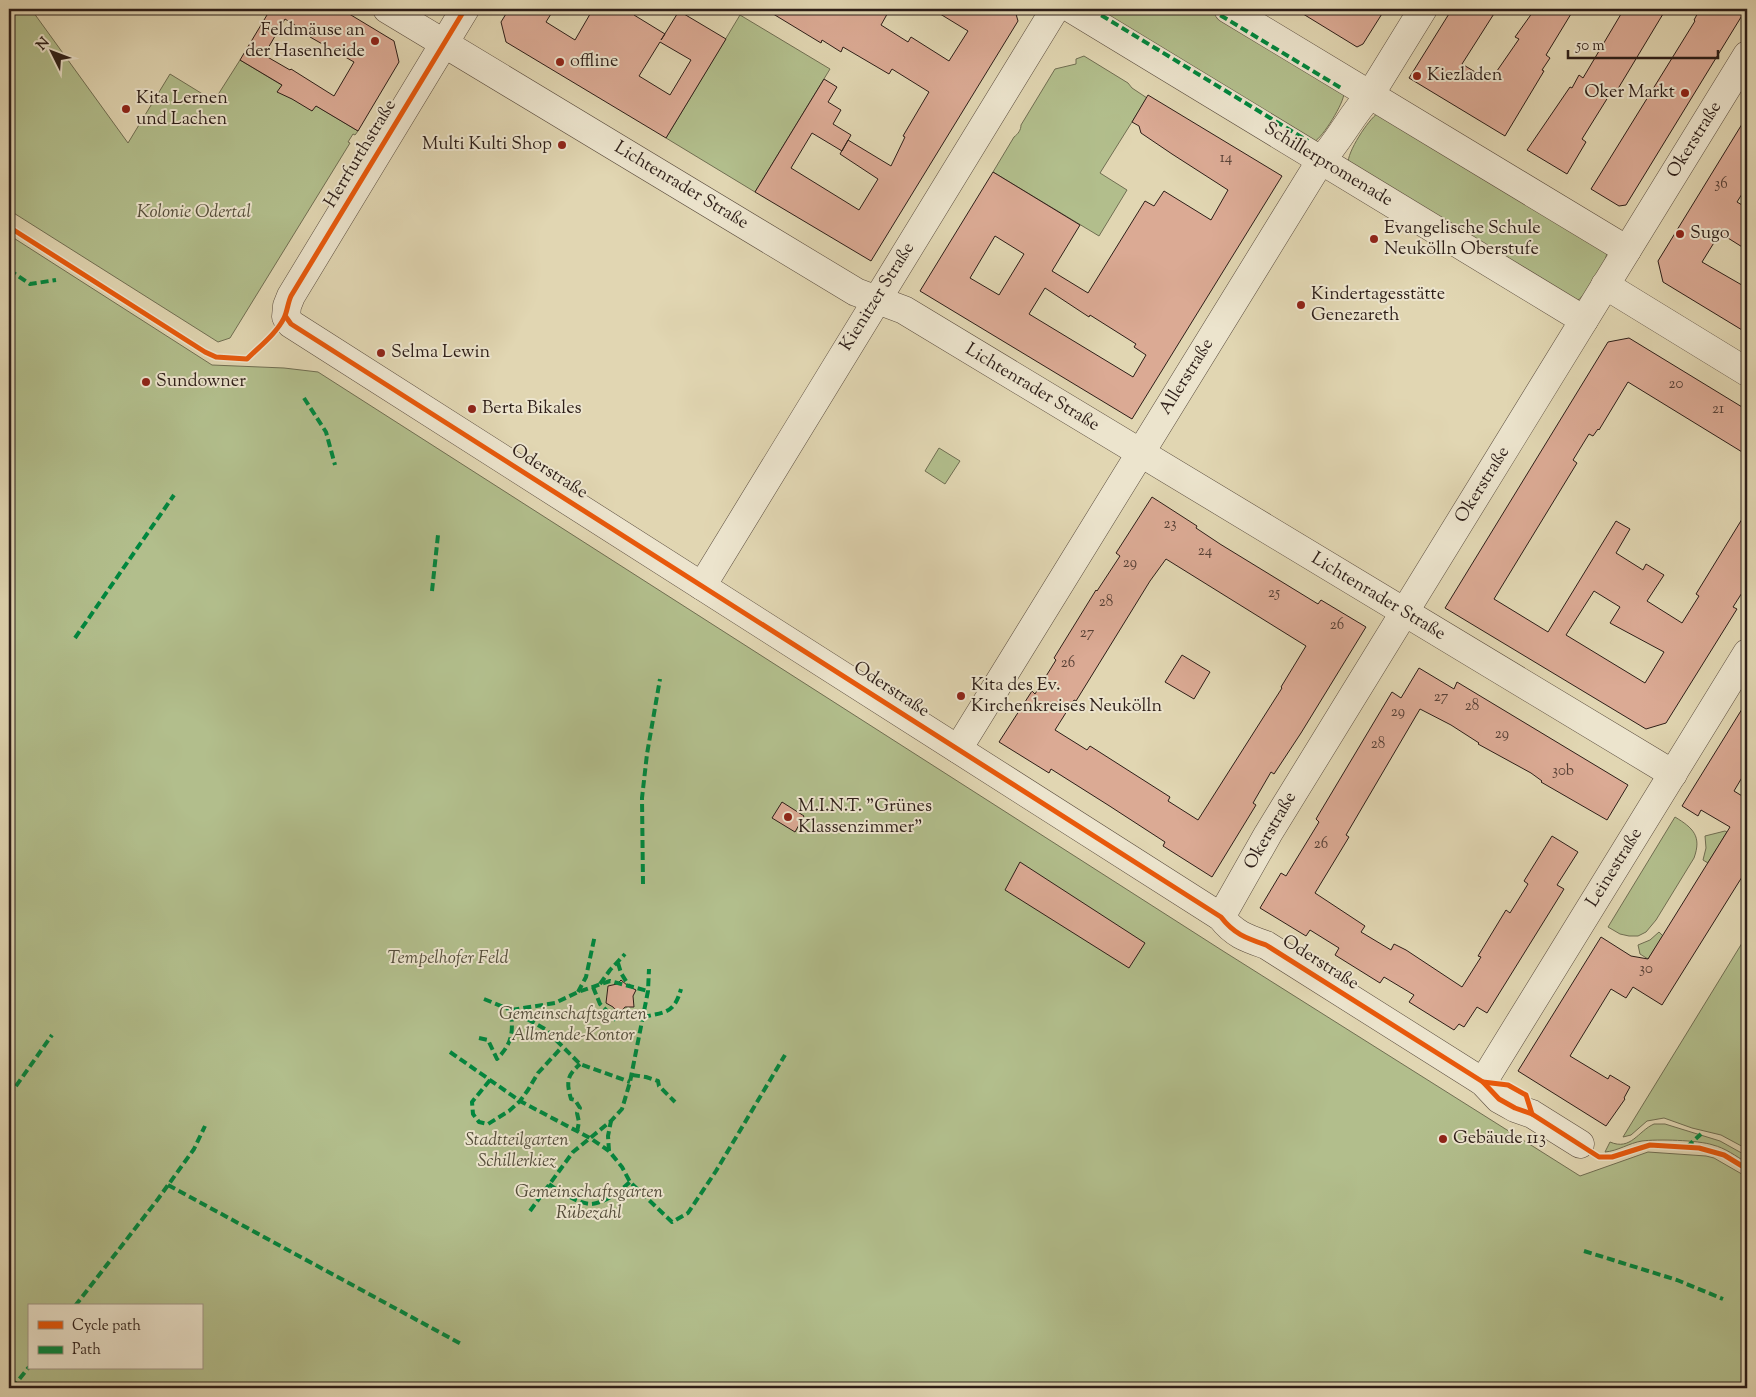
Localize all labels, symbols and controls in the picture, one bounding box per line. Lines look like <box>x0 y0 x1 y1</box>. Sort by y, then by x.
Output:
place label: Feldmäuse an der Hasenheide <box>245 18 365 65</box>
north arrow <box>28 28 78 78</box>
scale bar <box>1568 28 1718 60</box>
text: N <box>33 34 55 55</box>
marker: Feldmäuse an der Hasenheide <box>369 35 381 47</box>
text: 50 m <box>1575 36 1605 57</box>
place label: offline <box>570 49 618 75</box>
marker: offline <box>554 56 566 68</box>
place label: Kiezladen <box>1427 63 1503 89</box>
marker: Kiezladen <box>1411 70 1423 82</box>
place label: Oker Markt <box>1584 80 1675 106</box>
place label: Kita Lernen und Lachen <box>136 86 228 133</box>
marker: Oker Markt <box>1679 87 1691 99</box>
street label: Herrfurthstraße <box>318 95 404 213</box>
street label: Okerstraße <box>1661 97 1729 183</box>
marker: Kita Lernen und Lachen <box>120 103 132 115</box>
street label: Schillerpromenade <box>1259 116 1397 214</box>
place label: Multi Kulti Shop <box>422 132 552 158</box>
street label: Lichtenrader Straße <box>609 135 753 237</box>
marker: Multi Kulti Shop <box>556 139 568 151</box>
house number: 14 <box>1220 148 1233 169</box>
house number: 36 <box>1714 174 1728 195</box>
park label: Kolonie Odertal <box>137 200 251 226</box>
place label: Evangelische Schule Neukölln Oberstufe <box>1384 216 1541 263</box>
place label: Sugo <box>1690 221 1730 247</box>
marker: Sugo <box>1674 228 1686 240</box>
marker: Evangelische Schule Neukölln Oberstufe <box>1368 233 1380 245</box>
street label: Kienitzer Straße <box>834 238 922 356</box>
place label: Kindertagesstätte Genezareth <box>1311 282 1445 329</box>
marker: Kindertagesstätte Genezareth <box>1295 299 1307 311</box>
street label: Allerstraße <box>1153 334 1221 420</box>
street label: Lichtenrader Straße <box>960 337 1104 439</box>
place label: Selma Lewin <box>391 340 491 366</box>
marker: Selma Lewin <box>375 347 387 359</box>
place label: Sundowner <box>156 369 246 395</box>
house number: 20 <box>1669 374 1684 395</box>
marker: Sundowner <box>140 376 152 388</box>
place label: Berta Bikales <box>482 396 582 422</box>
house number: 21 <box>1712 399 1724 420</box>
marker: Berta Bikales <box>466 403 478 415</box>
street label: Oderstraße <box>505 438 593 506</box>
street label: Okerstraße <box>1449 442 1517 528</box>
house number: 23 <box>1163 514 1177 535</box>
house number: 24 <box>1198 541 1213 562</box>
street label: Lichtenrader Straße <box>1306 546 1450 648</box>
house number: 29 <box>1123 553 1137 574</box>
house number: 25 <box>1268 583 1280 604</box>
house number: 28 <box>1099 592 1113 613</box>
house number: 26 <box>1330 615 1344 636</box>
house number: 27 <box>1080 623 1095 644</box>
house number: 26 <box>1061 653 1075 674</box>
street label: Oderstraße <box>848 656 934 724</box>
place label: Kita des Ev. Kirchenkreises Neukölln <box>971 673 1162 720</box>
house number: 27 <box>1434 687 1449 708</box>
marker: Kita des Ev. Kirchenkreises Neukölln <box>955 690 967 702</box>
house number: 28 <box>1465 696 1479 717</box>
house number: 29 <box>1391 702 1405 723</box>
house number: 29 <box>1495 724 1509 745</box>
house number: 28 <box>1371 734 1385 755</box>
house number: 30b <box>1552 761 1574 782</box>
street label: Okerstraße <box>1238 787 1304 875</box>
place label: M.I.N.T. "Grünes Klassenzimmer" <box>798 794 932 841</box>
marker: M.I.N.T. "Grünes Klassenzimmer" <box>782 811 794 823</box>
street label: Leinestraße <box>1580 823 1650 913</box>
house number: 26 <box>1314 834 1328 855</box>
street label: Oderstraße <box>1276 929 1364 997</box>
park label: Tempelhofer Feld <box>387 946 509 972</box>
house number: 30 <box>1639 959 1653 980</box>
park label: Gemeinschaftsgarten Allmende-Kontor <box>499 1002 648 1049</box>
place label: Gebäude 113 <box>1453 1126 1546 1152</box>
park label: Stadtteilgarten Schillerkiez <box>465 1128 569 1175</box>
marker: Gebäude 113 <box>1437 1133 1449 1145</box>
park label: Gemeinschaftsgarten Rübezahl <box>515 1180 664 1227</box>
legend <box>28 1304 202 1370</box>
text: Cycle path <box>72 1316 141 1337</box>
text: Path <box>72 1340 101 1361</box>

